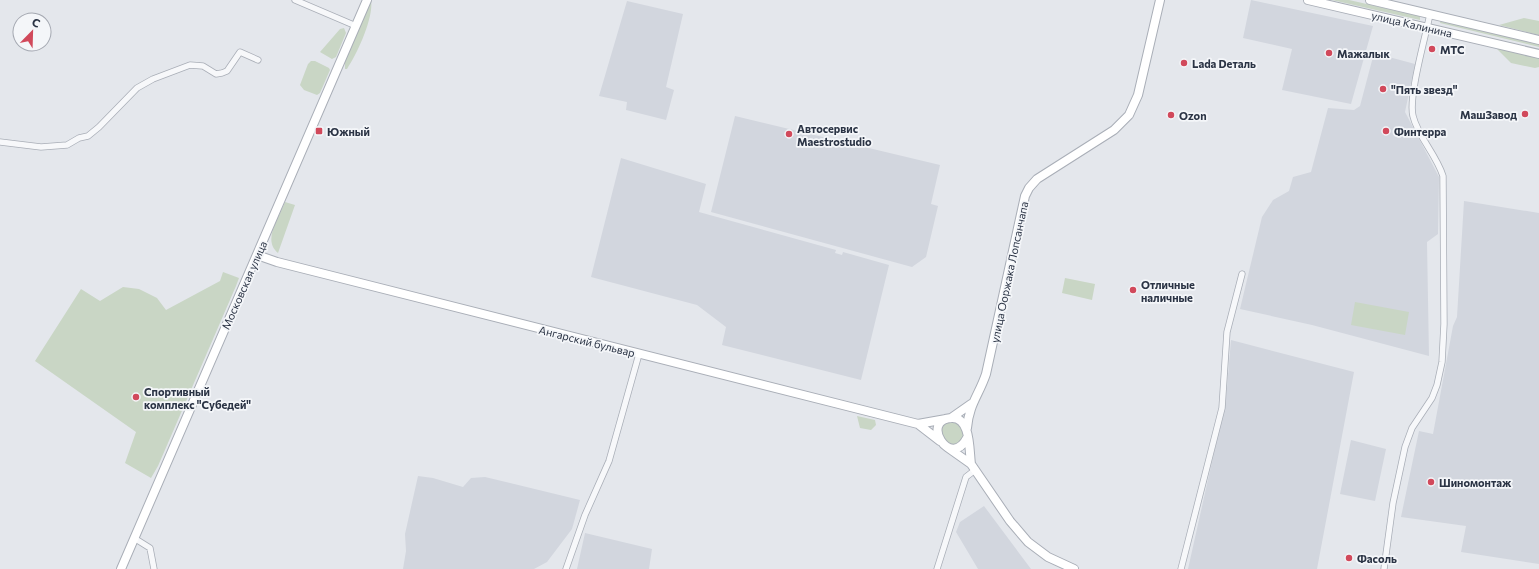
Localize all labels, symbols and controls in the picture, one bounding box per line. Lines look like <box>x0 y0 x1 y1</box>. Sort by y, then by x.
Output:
street label: улица Калинина <box>1370 8 1454 40</box>
north arrow <box>12 12 52 52</box>
text: С <box>30 15 43 30</box>
place label: МТС <box>1440 43 1465 56</box>
marker: МТС <box>1427 44 1437 54</box>
place label: Мажалык <box>1337 47 1390 60</box>
marker: Мажалык <box>1324 48 1334 58</box>
place label: Lada Dеталь <box>1192 57 1256 70</box>
marker: Lada Dеталь <box>1179 58 1189 68</box>
place label: "Пять звезд" <box>1391 83 1458 96</box>
marker: "Пять звезд" <box>1378 84 1388 94</box>
place label: МашЗавод <box>1460 108 1517 121</box>
place label: Ozon <box>1179 109 1207 122</box>
marker: МашЗавод <box>1520 109 1530 119</box>
marker: Ozon <box>1166 110 1176 120</box>
place label: Автосервис Maestrostudio <box>797 122 872 148</box>
place label: Южный <box>327 125 370 138</box>
place label: Финтерра <box>1394 125 1447 138</box>
marker: Южный <box>314 126 324 136</box>
marker: Финтерра <box>1381 126 1391 136</box>
marker: Автосервис Maestrostudio <box>784 129 794 139</box>
street label: улица Ооржака Лопсанчапа <box>988 200 1030 344</box>
street label: Московская улица <box>219 239 269 331</box>
place label: Отличные наличные <box>1141 278 1195 304</box>
marker: Отличные наличные <box>1128 285 1138 295</box>
street label: Ангарский бульвар <box>538 323 636 359</box>
place label: Спортивный комплекс "Субедей" <box>144 385 251 411</box>
marker: Спортивный комплекс "Субедей" <box>131 392 141 402</box>
place label: Шиномонтаж <box>1439 476 1512 489</box>
marker: Шиномонтаж <box>1426 477 1436 487</box>
place label: Фасоль <box>1357 552 1397 565</box>
marker: Фасоль <box>1344 553 1354 563</box>

